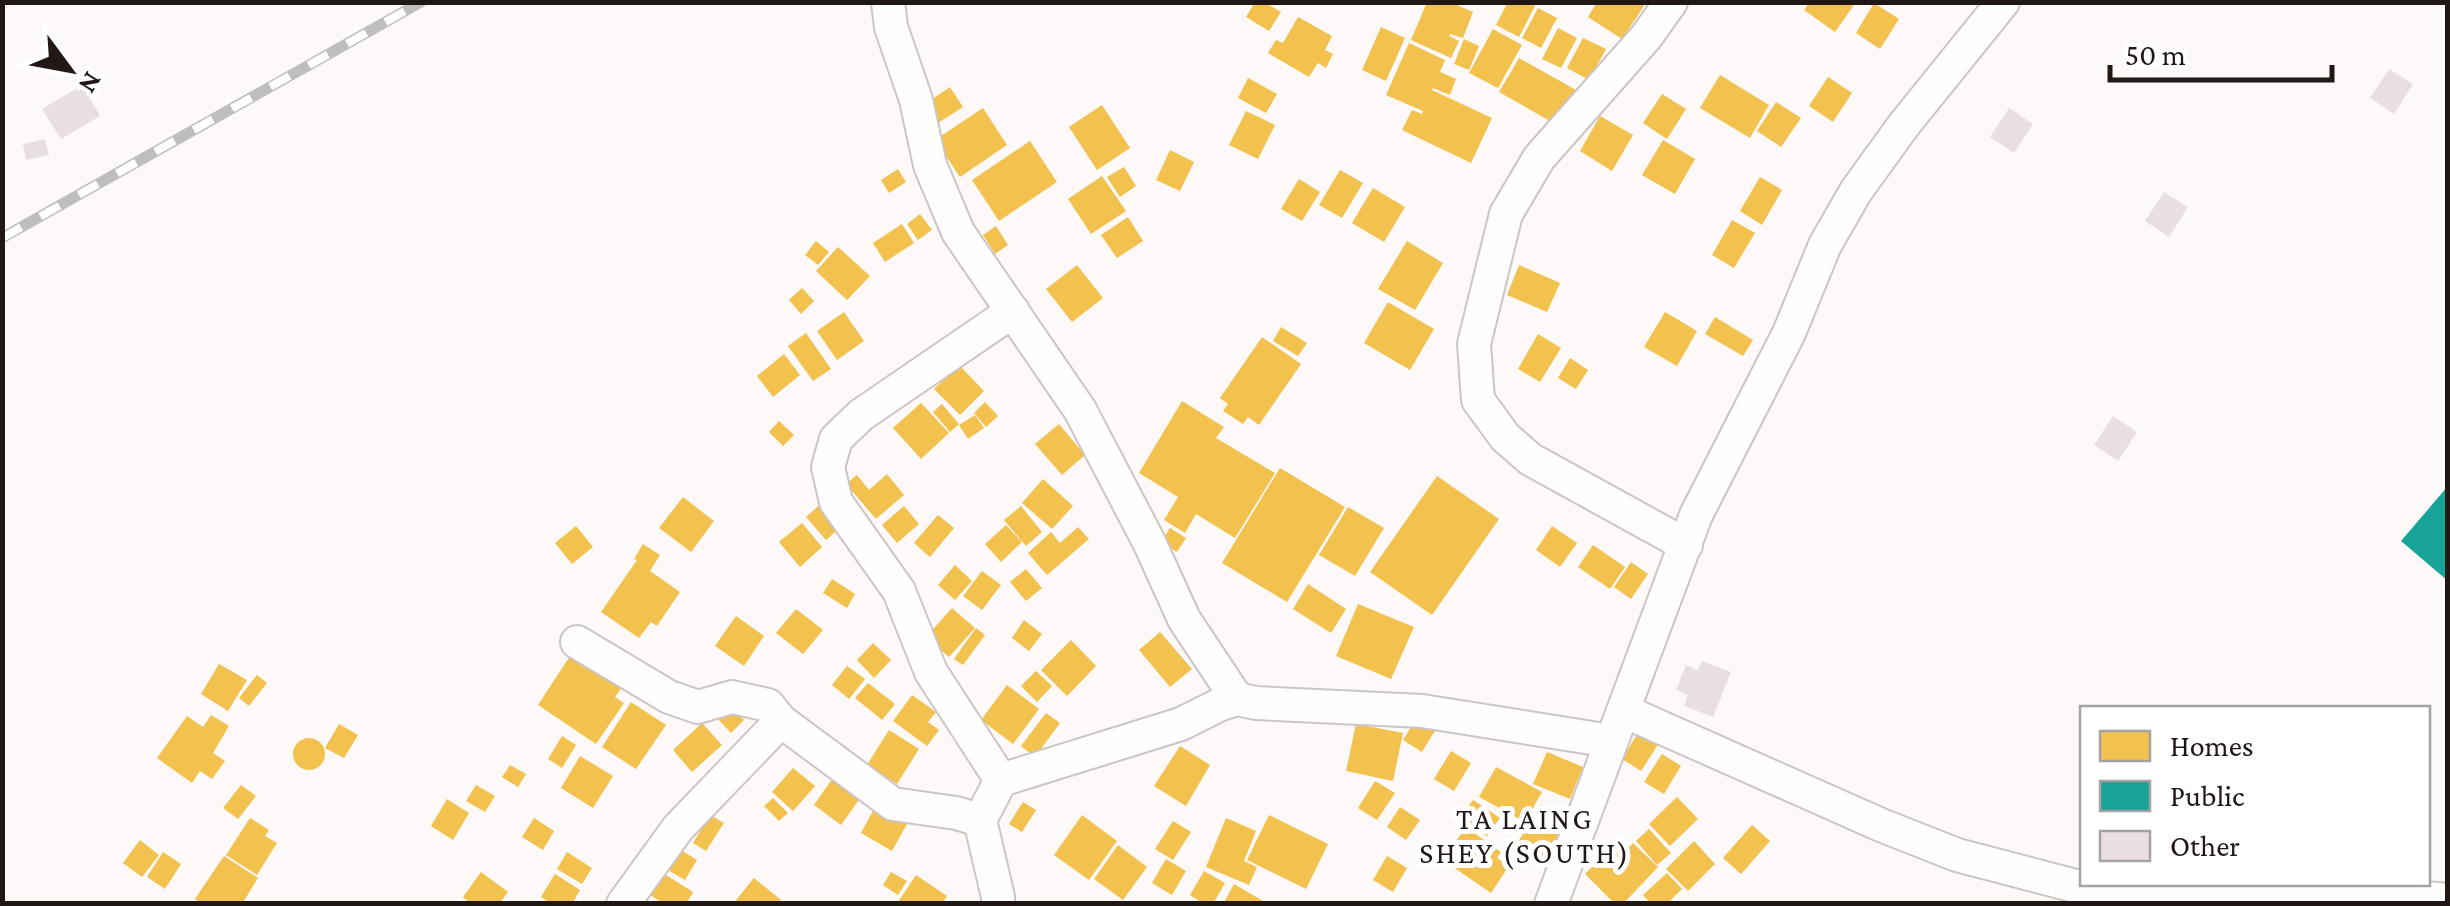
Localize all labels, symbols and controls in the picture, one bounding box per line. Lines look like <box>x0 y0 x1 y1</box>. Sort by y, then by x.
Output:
north arrow <box>20 20 120 120</box>
scale bar <box>2110 20 2332 82</box>
text: 50 m <box>2125 38 2186 71</box>
text: N <box>73 67 109 99</box>
legend <box>2080 706 2430 886</box>
text: Homes <box>2170 729 2254 762</box>
text: Public <box>2170 779 2245 812</box>
district label: TA LAING SHEY (SOUTH) <box>1419 802 1631 870</box>
text: Other <box>2170 829 2240 862</box>

